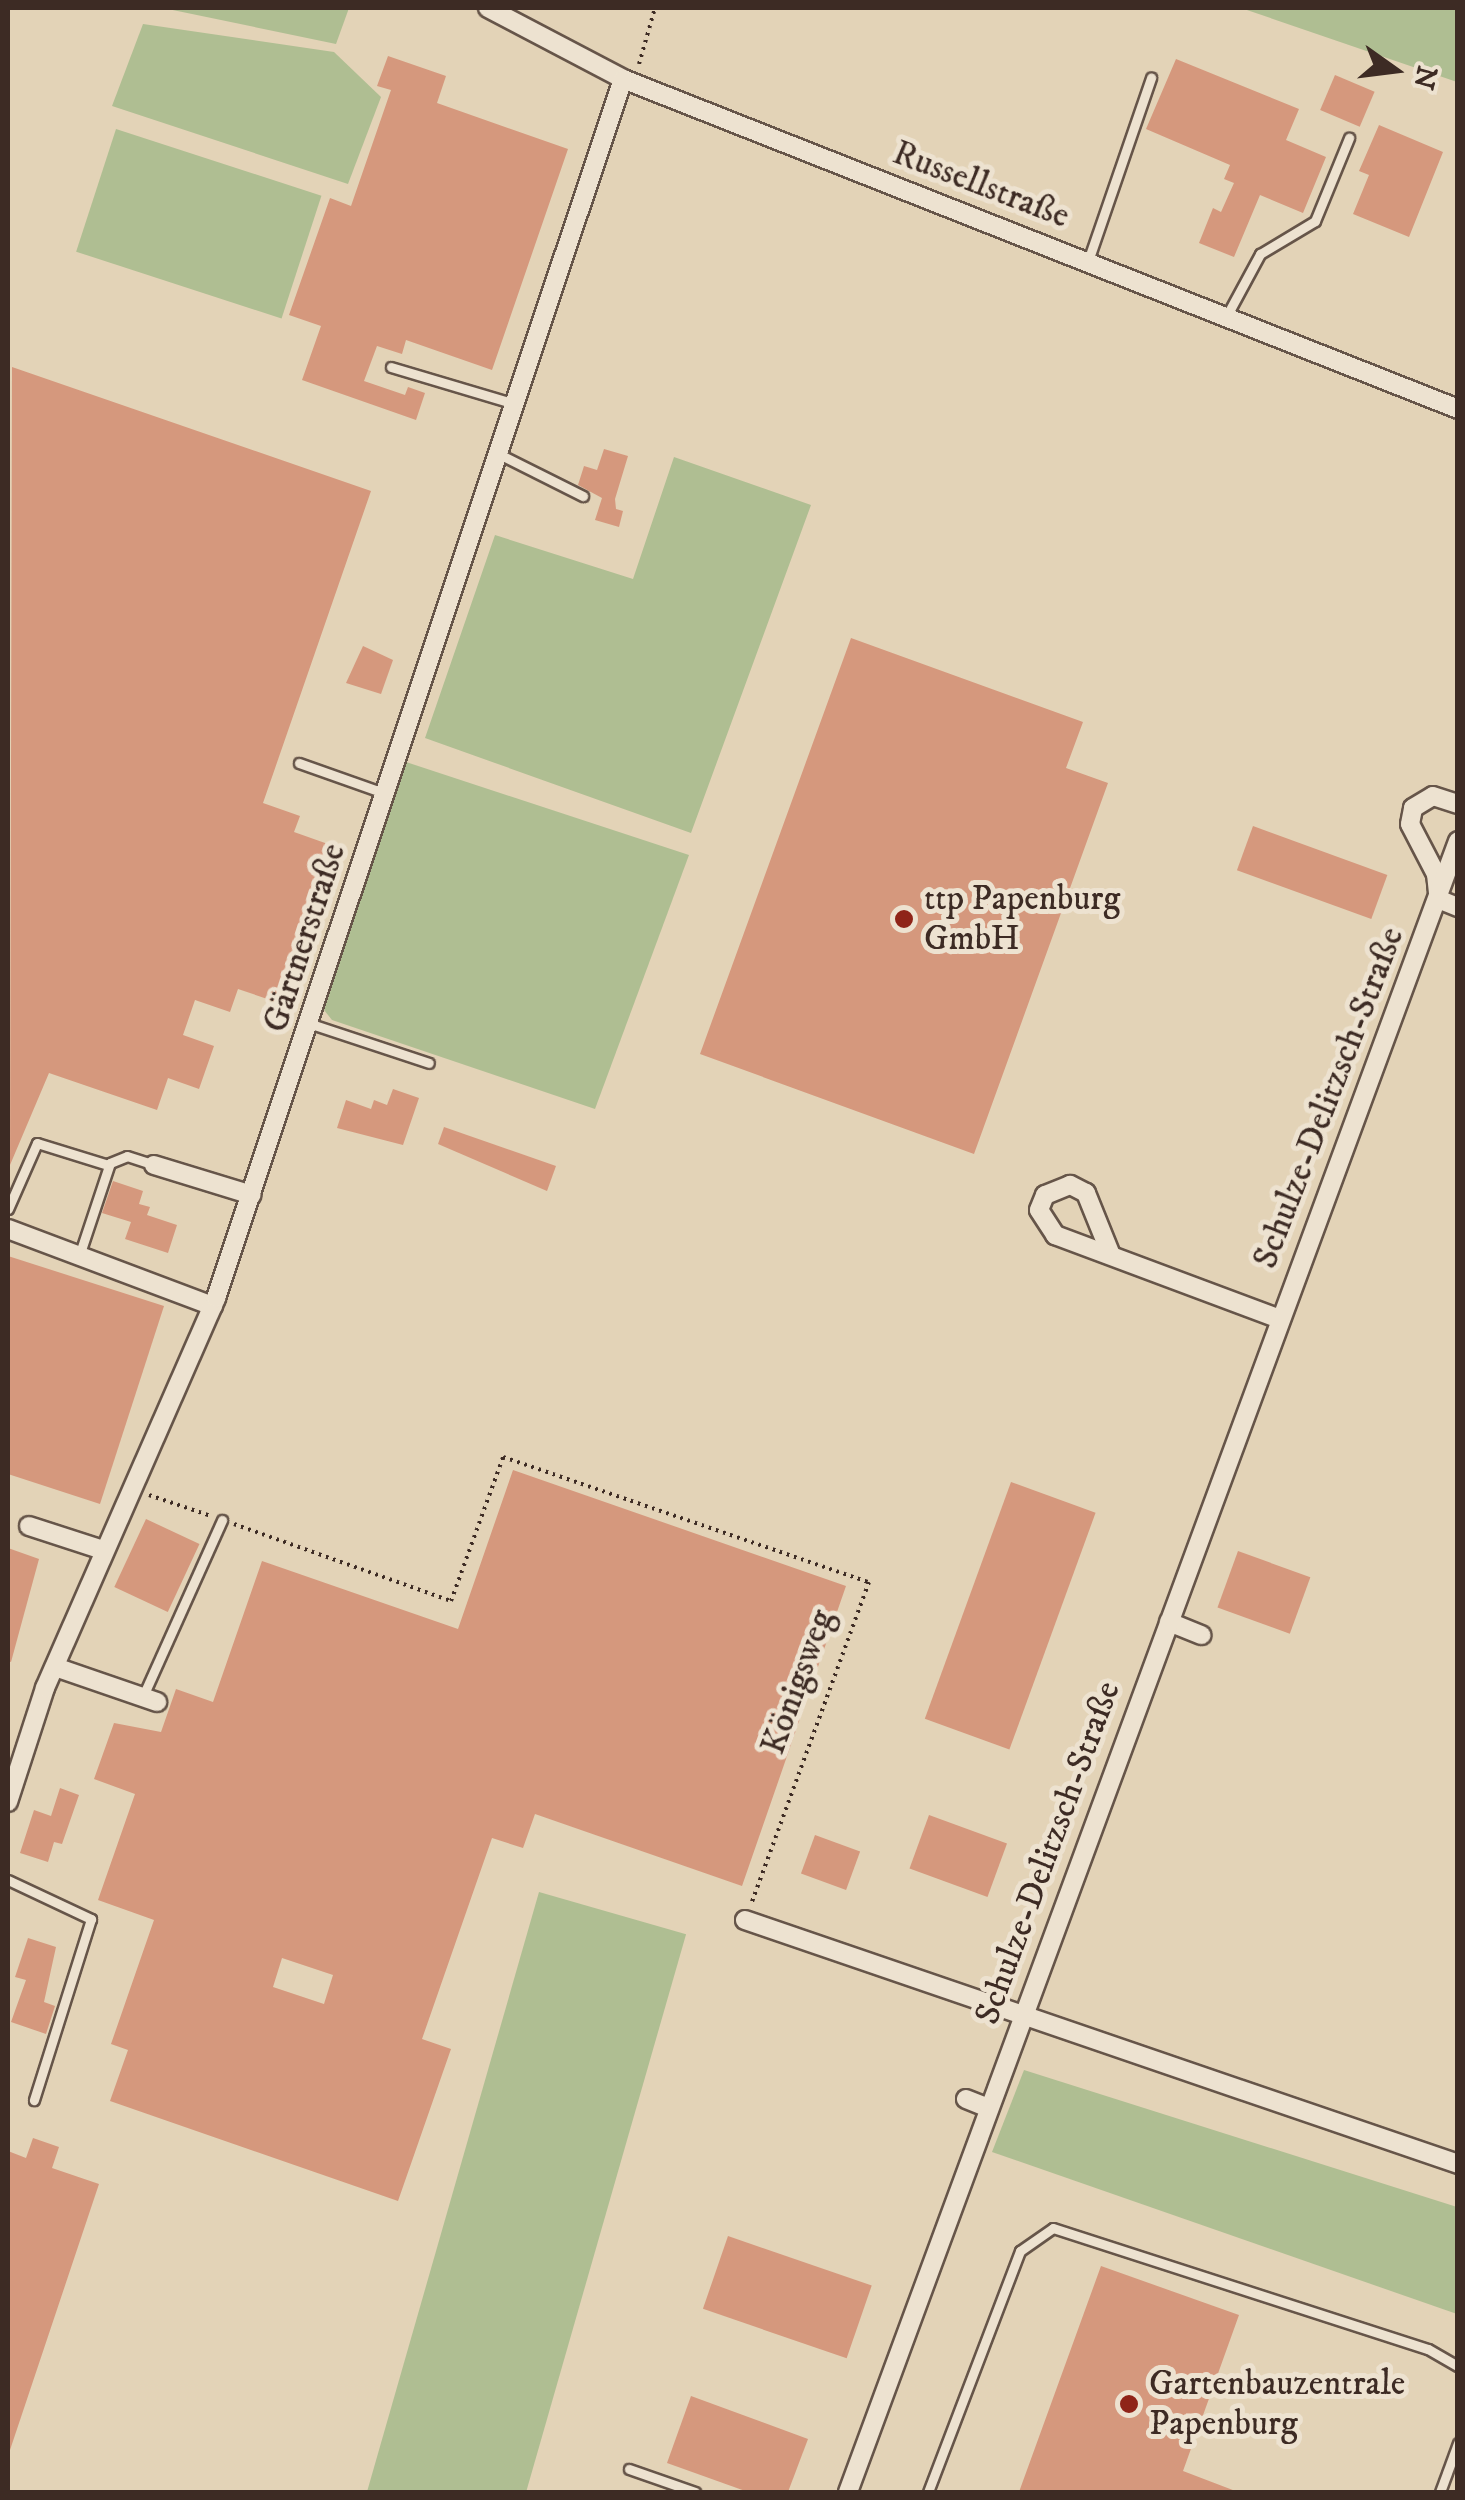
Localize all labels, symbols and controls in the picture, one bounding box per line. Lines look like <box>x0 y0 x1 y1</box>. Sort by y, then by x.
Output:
north arrow <box>1345 20 1445 120</box>
text: N <box>1405 62 1444 93</box>
street label: Russellstraße <box>887 132 1075 238</box>
street label: Gärtnerstraße <box>255 838 355 1038</box>
place label: ttp Papenburg GmbH <box>924 878 1120 960</box>
marker: ttp Papenburg GmbH <box>893 908 915 930</box>
street label: Schulze-Delitzsch-Straße <box>1245 922 1413 1274</box>
street label: Königsweg <box>752 1604 844 1760</box>
street label: Schulze-Delitzsch-Straße <box>966 1676 1130 2030</box>
place label: Gartenbauzentrale Papenburg <box>1149 2363 1405 2445</box>
marker: Gartenbauzentrale Papenburg <box>1118 2393 1140 2415</box>

